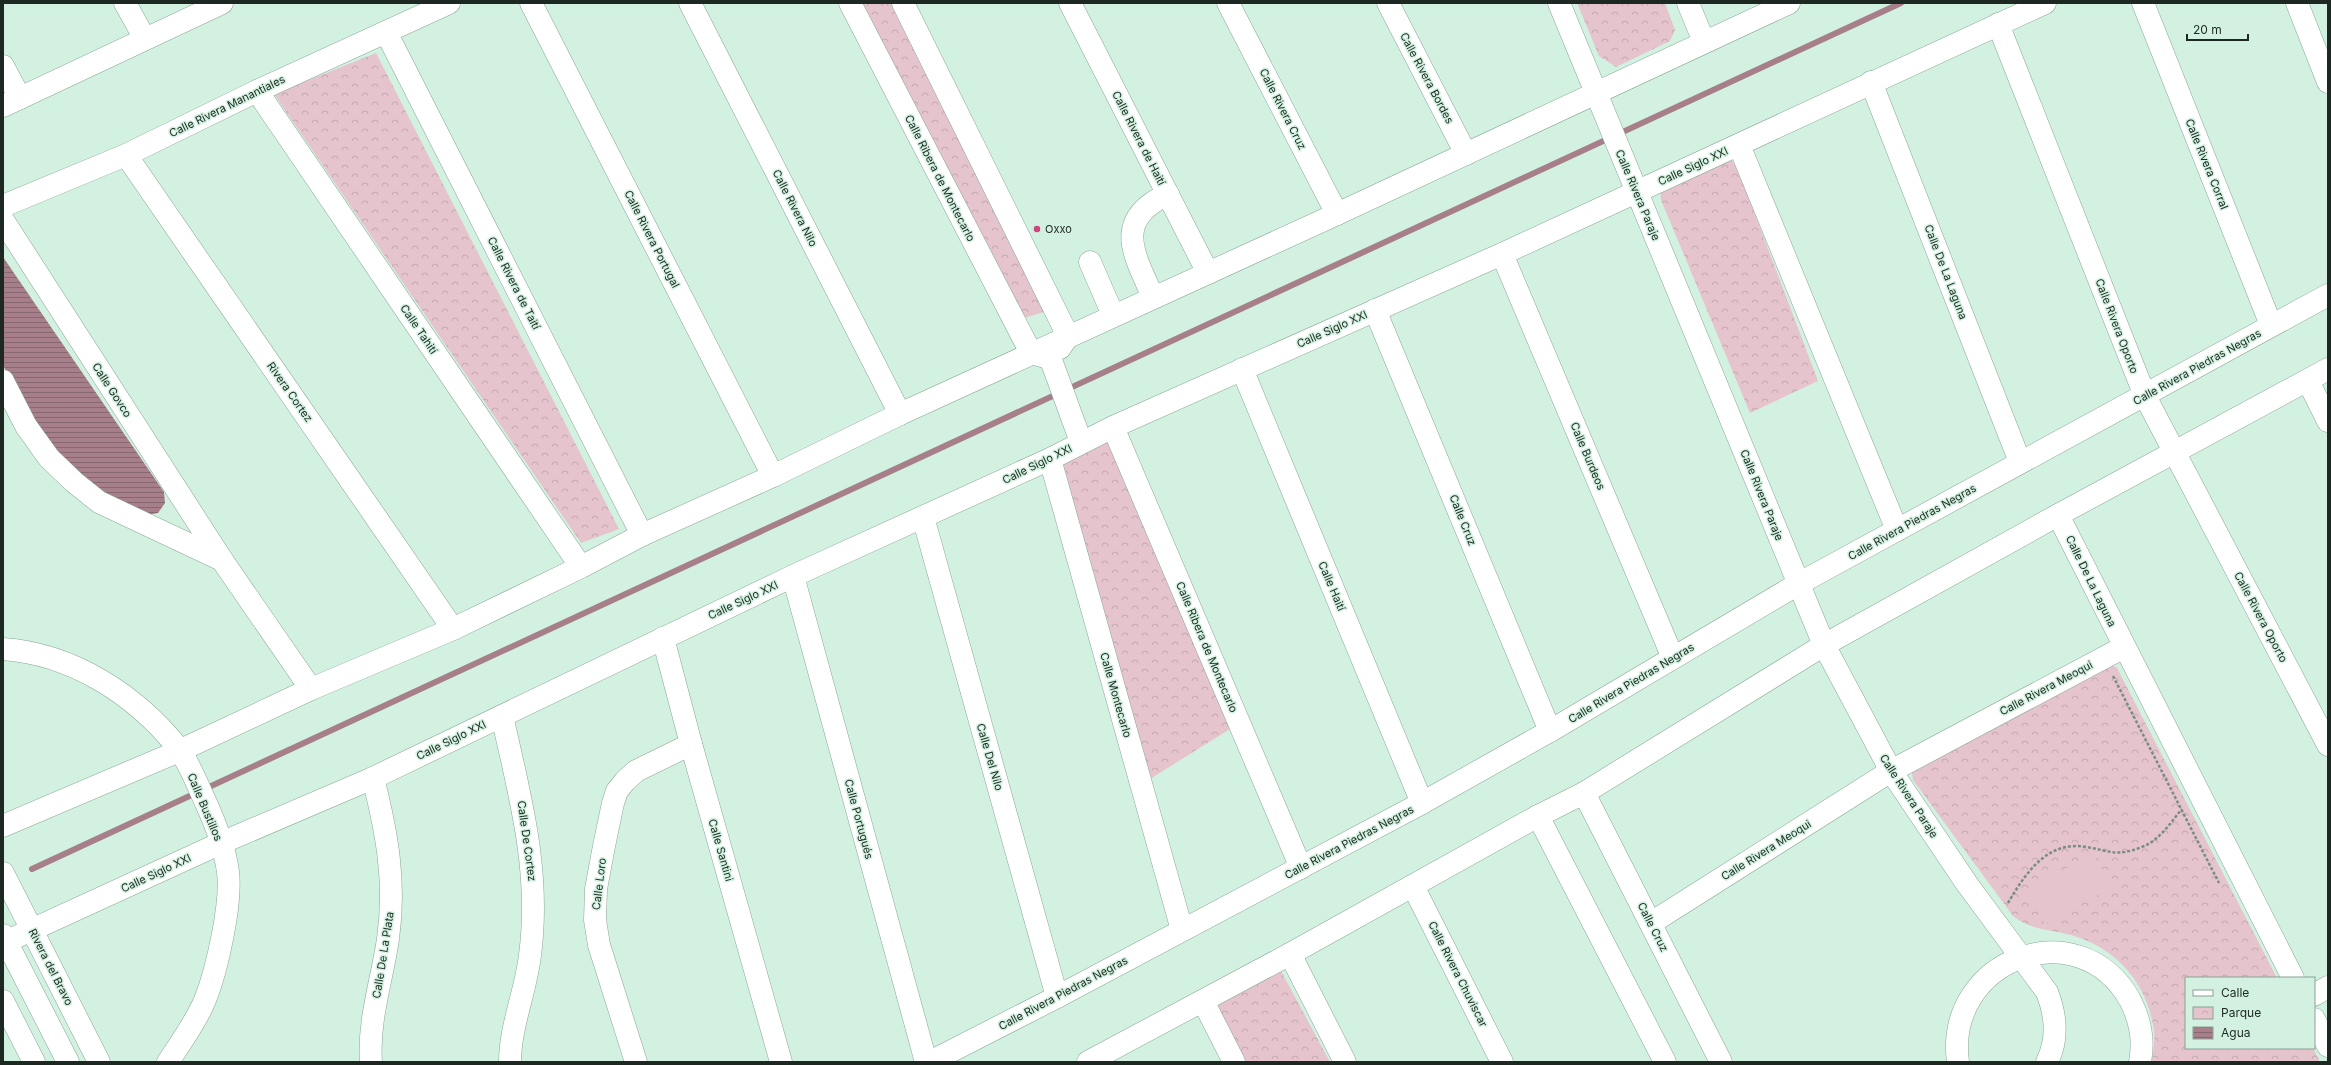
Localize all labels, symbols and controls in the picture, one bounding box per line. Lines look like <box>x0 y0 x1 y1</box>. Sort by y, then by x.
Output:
scale bar <box>2187 16 2248 42</box>
text: 20 m <box>2193 22 2222 37</box>
street label: Calle Rivera Bordes <box>1397 30 1457 126</box>
street label: Calle Rivera Cruz <box>1256 66 1310 152</box>
street label: Calle Rivera Manantiales <box>167 72 287 140</box>
street label: Calle Rivera de Haití <box>1109 88 1169 188</box>
street label: Calle Ribera de Montecarlo <box>902 112 978 244</box>
street label: Calle Rivera Corral <box>2182 117 2232 211</box>
street label: Calle Siglo XXI <box>1656 144 1730 188</box>
street label: Calle Rivera Paraje <box>1613 148 1663 242</box>
street label: Calle Rivera Nilo <box>770 167 821 249</box>
street label: Calle Rivera Portugal <box>621 188 683 290</box>
place label: Oxxo <box>1045 222 1072 236</box>
street label: Calle De La Laguna <box>1921 223 1971 321</box>
marker: Oxxo <box>1032 224 1042 234</box>
street label: Calle Rivera de Taití <box>485 234 544 332</box>
street label: Calle Rivera Oporto <box>2092 276 2142 376</box>
street label: Calle Tahití <box>397 301 441 357</box>
street label: Calle Siglo XXI <box>1295 307 1369 351</box>
street label: Calle Rivera Piedras Negras <box>2131 326 2264 408</box>
street label: Rivera Cortez <box>264 359 316 425</box>
street label: Calle Govco <box>89 360 135 420</box>
street label: Calle Burdeos <box>1567 420 1609 492</box>
street label: Calle Siglo XXI <box>1000 441 1074 487</box>
street label: Calle Rivera Paraje <box>1737 447 1787 543</box>
street label: Calle Rivera Piedras Negras <box>1846 481 1979 563</box>
street label: Calle Cruz <box>1446 492 1480 548</box>
street label: Calle De La Laguna <box>2063 533 2119 629</box>
street label: Calle Haití <box>1315 559 1349 613</box>
street label: Calle Rivera Oporto <box>2231 569 2291 665</box>
street label: Calle Siglo XXI <box>706 578 780 622</box>
street label: Calle Ribera de Montecarlo <box>1173 580 1241 715</box>
street label: Calle Rivera Piedras Negras <box>1566 640 1697 726</box>
street label: Calle Montecarlo <box>1097 651 1135 740</box>
street label: Calle Rivera Meoqui <box>1997 658 2095 718</box>
street label: Calle Siglo XXI <box>414 717 488 763</box>
street label: Calle Del Nilo <box>974 722 1006 793</box>
street label: Calle Rivera Paraje <box>1877 751 1941 841</box>
street label: Calle Bustillos <box>184 771 226 843</box>
street label: Calle Portugués <box>842 777 876 861</box>
street label: Calle De Cortez <box>514 800 540 882</box>
street label: Calle Rivera Piedras Negras <box>1282 802 1416 882</box>
street label: Calle Santini <box>705 817 737 883</box>
street label: Calle Rivera Meoqui <box>1718 817 1814 883</box>
street label: Calle Siglo XXI <box>119 851 193 895</box>
street label: Calle Loro <box>589 857 609 911</box>
street label: Calle Cruz <box>1635 900 1671 954</box>
street label: Calle De La Plata <box>369 911 397 999</box>
street label: Calle Rivera Chuviscar <box>1425 919 1491 1029</box>
street label: Rivera del Bravo <box>26 926 77 1008</box>
street label: Calle Rivera Piedras Negras <box>996 953 1130 1033</box>
legend <box>2185 977 2315 1049</box>
text: Calle <box>2221 985 2249 1000</box>
text: Parque <box>2221 1005 2261 1020</box>
text: Agua <box>2221 1025 2250 1040</box>

